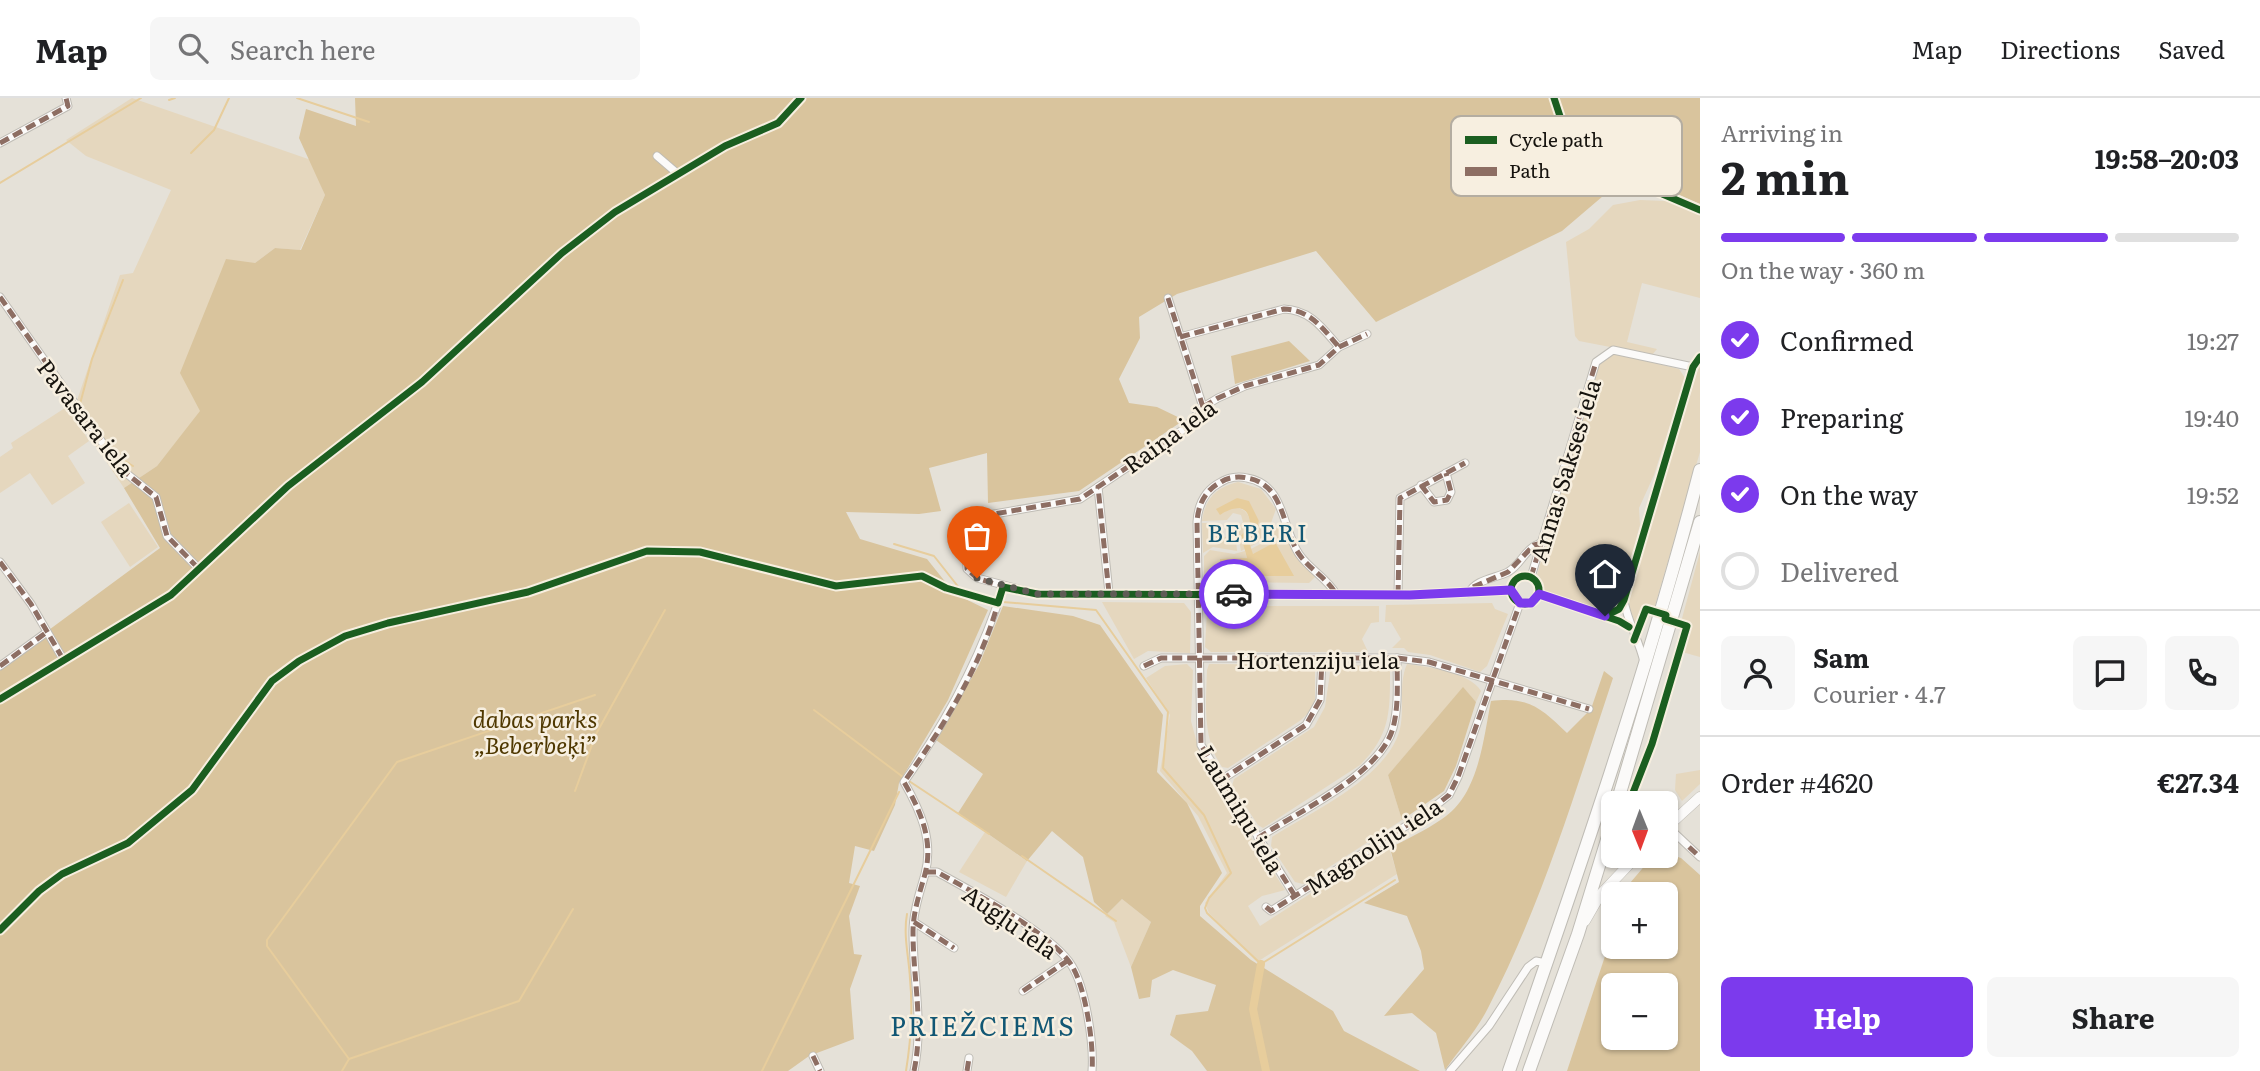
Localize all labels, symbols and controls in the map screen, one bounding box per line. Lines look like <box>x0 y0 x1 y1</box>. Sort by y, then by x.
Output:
search box <box>150 17 640 80</box>
text: Map <box>35 24 108 73</box>
icon: search <box>174 29 212 67</box>
text: Search here <box>230 29 376 68</box>
text: Map <box>1911 31 1962 66</box>
text: Directions <box>2000 31 2120 66</box>
text: Saved <box>2158 31 2225 66</box>
text: Arriving in <box>1721 115 1843 149</box>
legend <box>1451 116 1682 196</box>
text: Cycle path <box>1509 125 1603 153</box>
text: 19:58–20:03 <box>2095 138 2239 177</box>
text: 2 min <box>1721 141 1850 209</box>
text: Path <box>1509 156 1550 184</box>
text: On the way · 360 m <box>1721 252 1925 286</box>
text: Confirmed <box>1780 320 1914 359</box>
icon: check <box>1721 321 1759 359</box>
text: 19:27 <box>2187 323 2239 357</box>
street label: Pavasara iela <box>30 351 144 483</box>
street label: Annas Sakses iela <box>1520 374 1608 566</box>
street label: Raiņa iela <box>1115 389 1223 480</box>
text: Preparing <box>1780 397 1903 436</box>
icon: check <box>1721 398 1759 436</box>
text: 19:40 <box>2184 400 2239 434</box>
text: On the way <box>1780 474 1918 513</box>
icon: check <box>1721 475 1759 513</box>
text: 19:52 <box>2187 477 2239 511</box>
pin <box>947 506 1007 578</box>
district label: BEBERI <box>1207 514 1309 549</box>
icon: bag <box>958 517 996 555</box>
pin <box>1575 544 1635 616</box>
text: Delivered <box>1780 551 1899 590</box>
icon: home <box>1586 555 1624 593</box>
courier <box>1199 559 1269 629</box>
icon: car <box>1215 575 1253 613</box>
button: person <box>1721 636 1795 710</box>
button: chat <box>2073 636 2147 710</box>
button: phone <box>2165 636 2239 710</box>
text: Sam <box>1813 637 1869 676</box>
street label: Hortenziju iela <box>1236 642 1400 676</box>
text: Courier · 4.7 <box>1813 676 1946 710</box>
park label: dabas parks „Beberbeķi” <box>473 701 597 761</box>
street label: Laumiņu iela <box>1190 738 1294 880</box>
text: Order #4620 <box>1721 762 1873 801</box>
text: €27.34 <box>2157 762 2239 801</box>
street label: Magnoliju iela <box>1298 788 1449 902</box>
north arrow <box>1601 791 1678 868</box>
map controls <box>1601 791 1678 1050</box>
street label: Augļu iela <box>957 876 1066 967</box>
button: + <box>1601 882 1678 959</box>
button: − <box>1601 973 1678 1050</box>
button: Help <box>1721 977 1973 1057</box>
button: Share <box>1987 977 2239 1057</box>
district label: PRIEŽCIEMS <box>890 1005 1076 1044</box>

